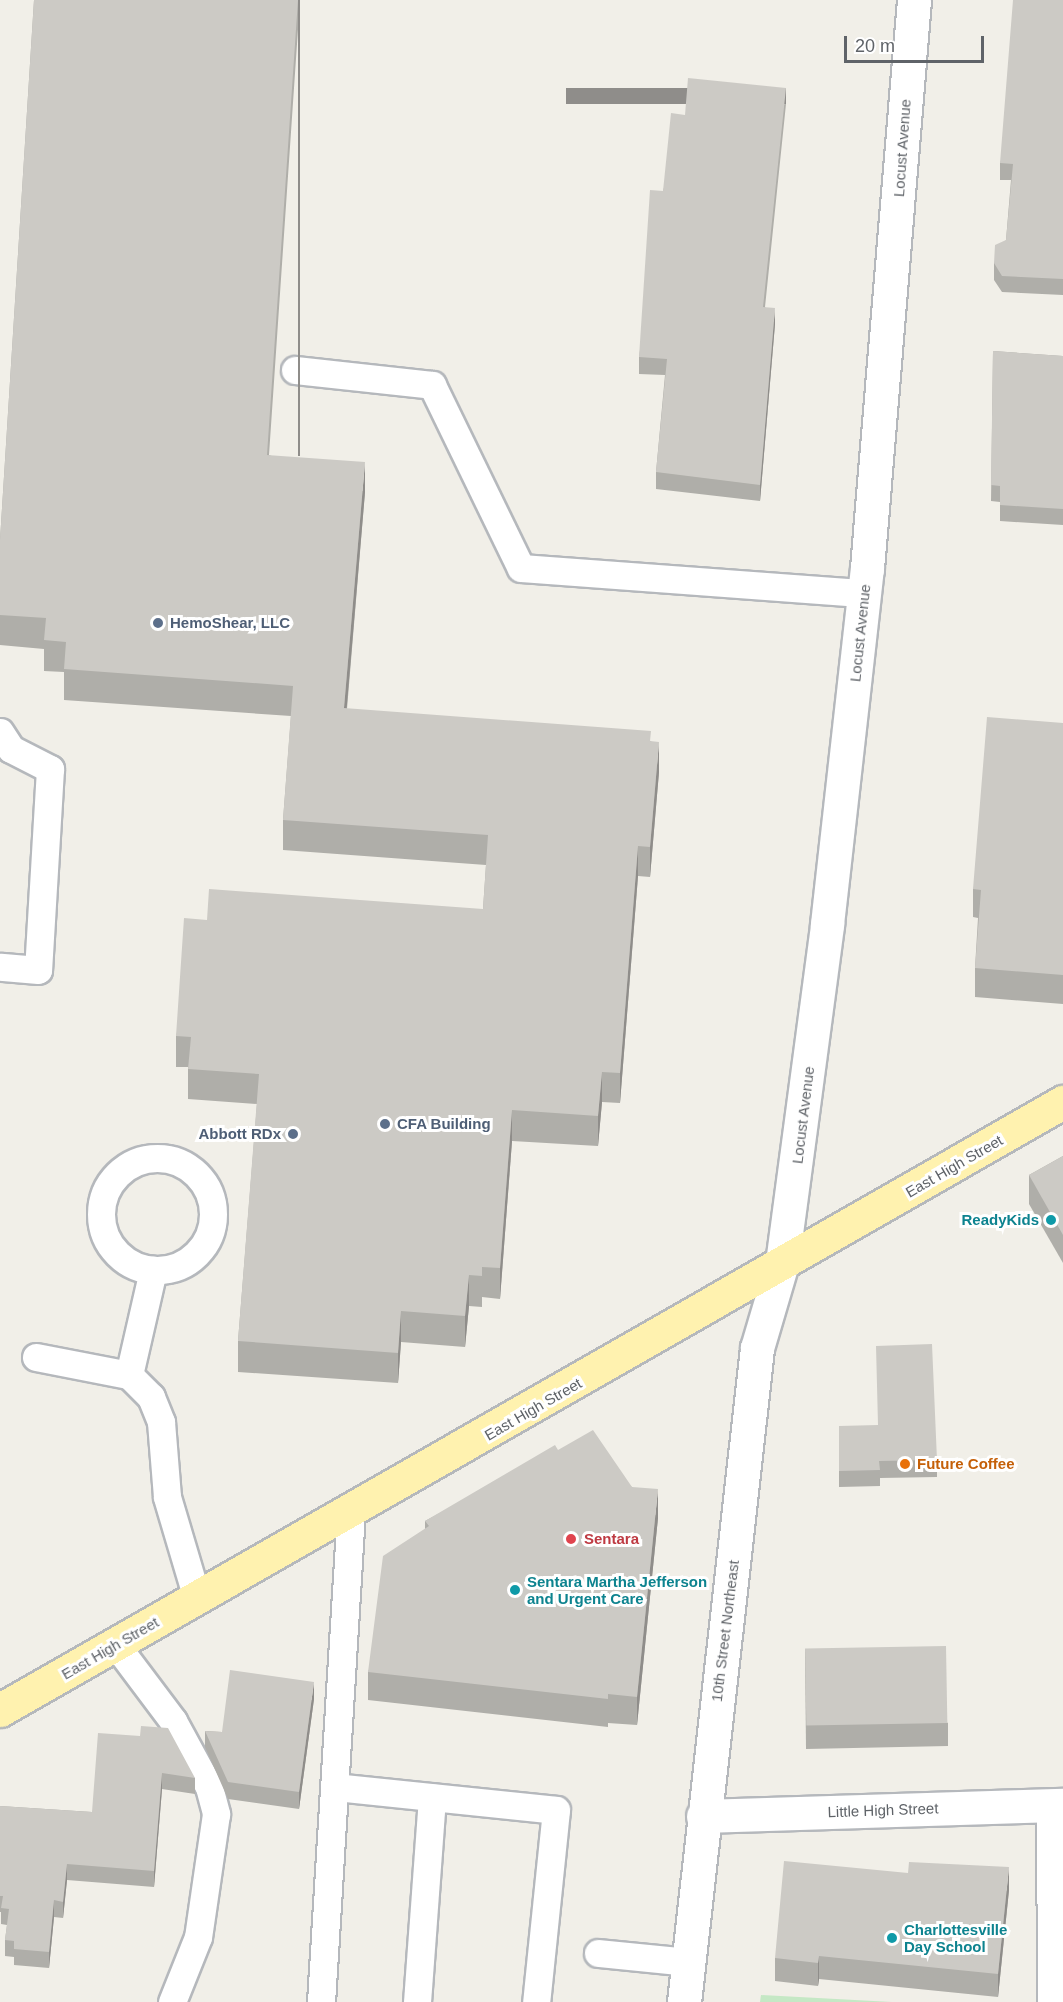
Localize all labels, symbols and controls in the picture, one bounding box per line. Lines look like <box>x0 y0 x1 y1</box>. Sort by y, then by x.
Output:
scale bar <box>847 24 986 62</box>
text: 20 m <box>855 36 895 56</box>
street label: Locust Avenue <box>890 98 914 198</box>
street label: Locust Avenue <box>846 583 874 683</box>
place label: HemoShear, LLC <box>170 614 290 632</box>
marker: HemoShear, LLC <box>151 616 165 630</box>
street label: Locust Avenue <box>788 1065 818 1165</box>
place label: CFA Building <box>397 1115 491 1133</box>
marker: CFA Building <box>378 1117 392 1131</box>
place label: Abbott RDx <box>199 1125 281 1143</box>
marker: Abbott RDx <box>286 1127 300 1141</box>
street label: East High Street <box>902 1131 1006 1201</box>
place label: ReadyKids <box>961 1211 1039 1229</box>
marker: ReadyKids <box>1044 1213 1058 1227</box>
street label: East High Street <box>481 1374 585 1444</box>
place label: Future Coffee <box>917 1455 1014 1473</box>
marker: Future Coffee <box>898 1457 912 1471</box>
marker: Sentara <box>562 1530 580 1548</box>
place label: Sentara <box>584 1530 639 1548</box>
street label: 10th Street Northeast <box>707 1559 743 1703</box>
place label: Sentara Martha Jefferson and Urgent Care <box>527 1572 707 1607</box>
marker: Sentara Martha Jefferson and Urgent Care <box>508 1583 522 1597</box>
street label: East High Street <box>58 1613 162 1683</box>
street label: Little High Street <box>827 1799 939 1821</box>
place label: Charlottesville Day School <box>904 1920 1007 1955</box>
marker: Charlottesville Day School <box>885 1931 899 1945</box>

